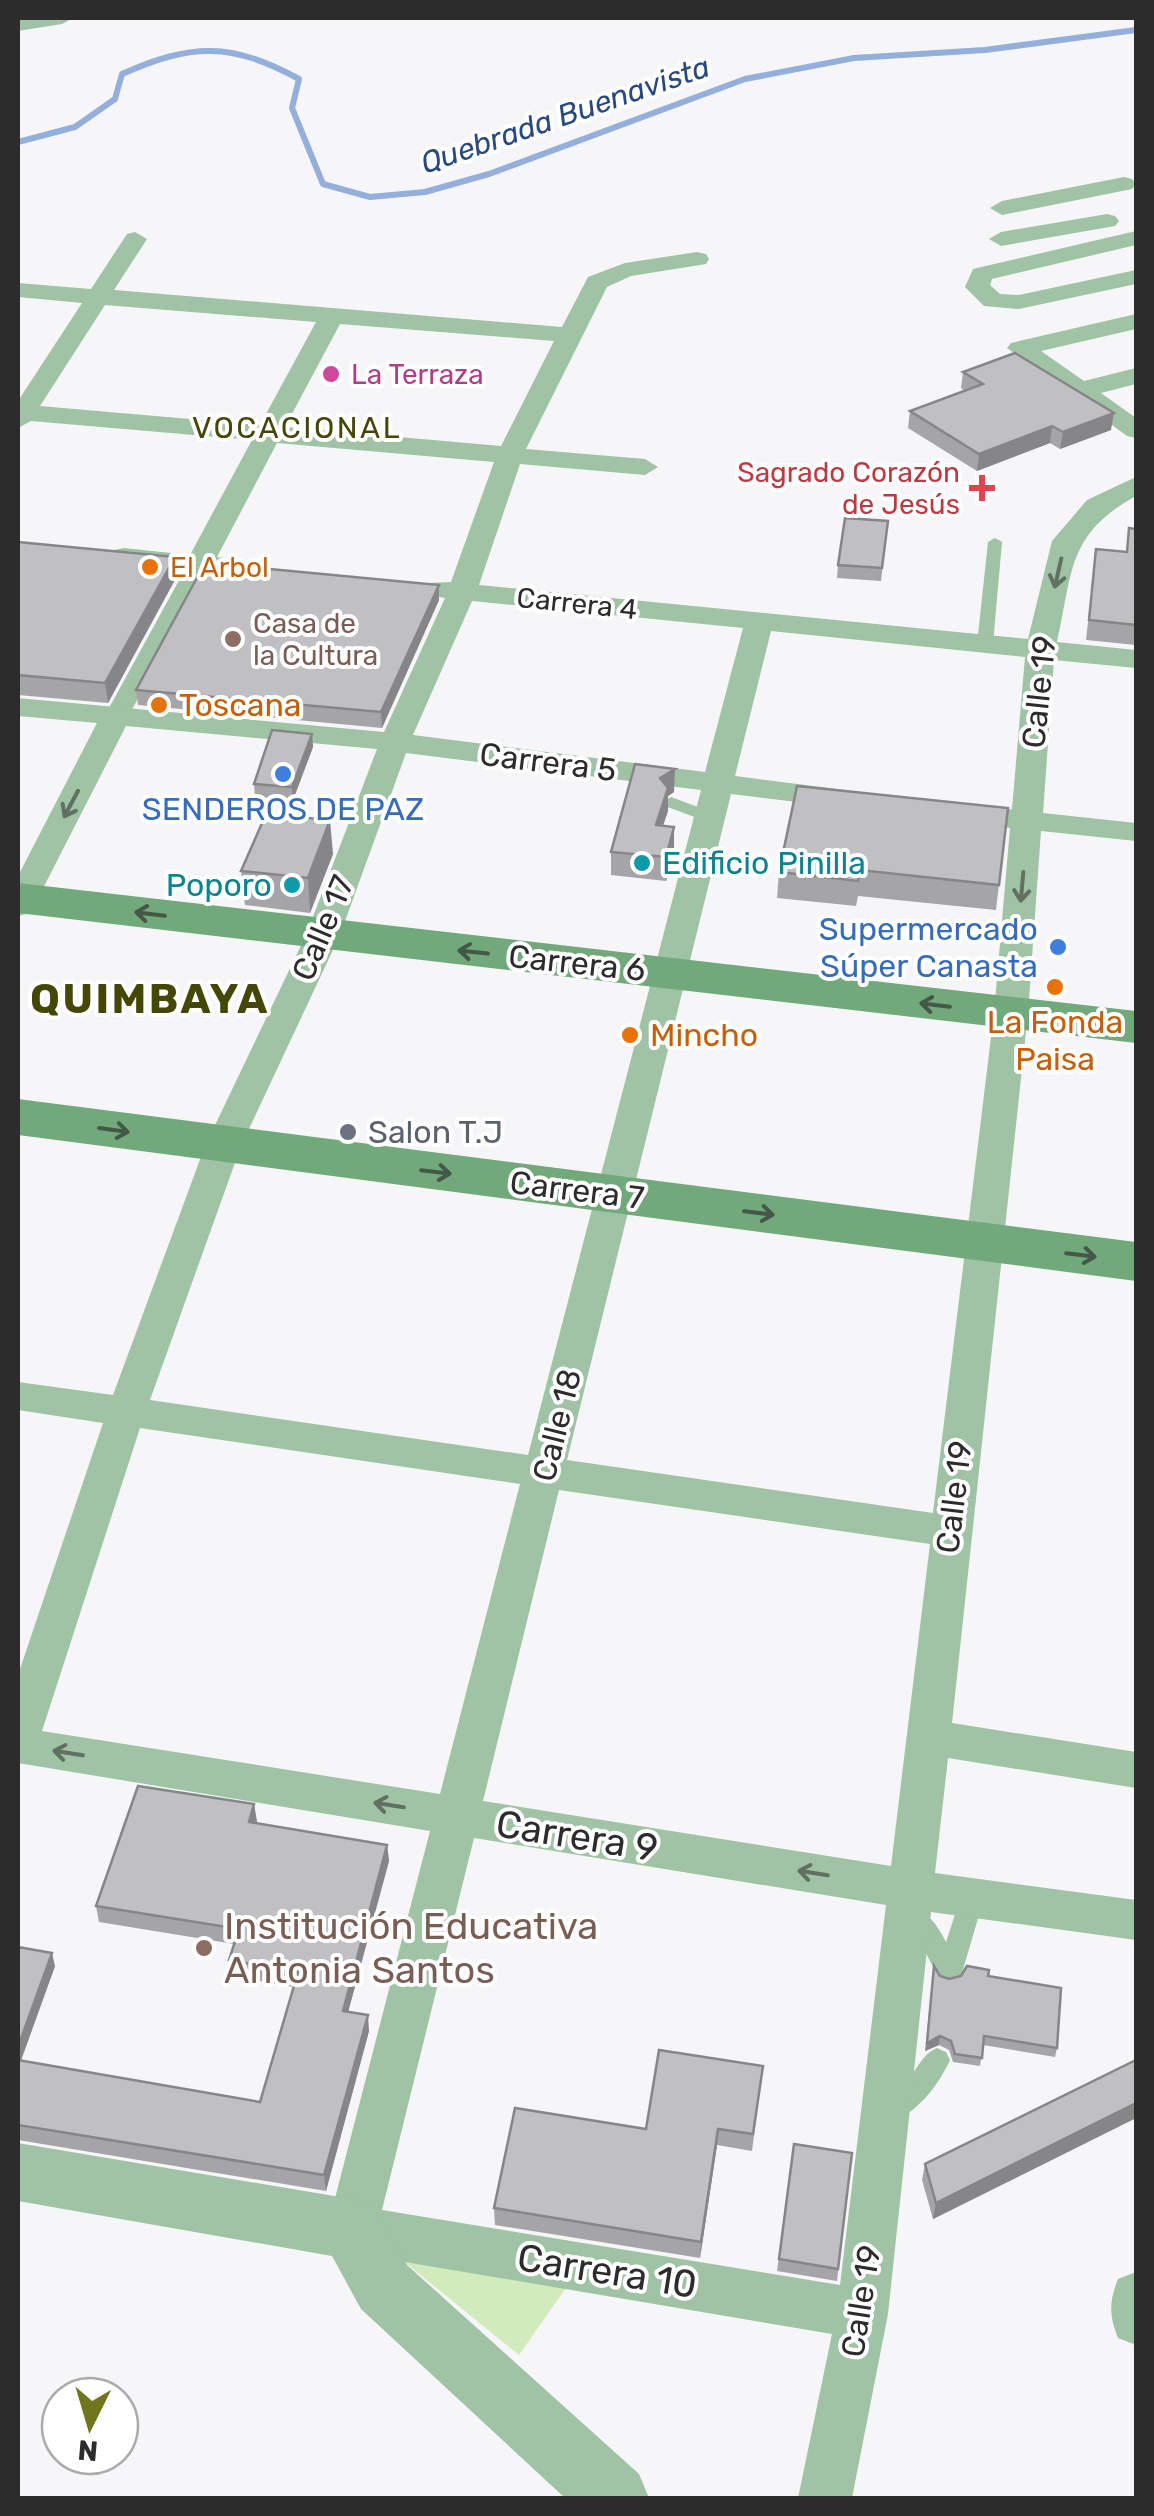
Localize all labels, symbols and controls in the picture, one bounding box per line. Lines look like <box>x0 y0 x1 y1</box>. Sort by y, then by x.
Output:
water label: Quebrada Buenavista <box>416 49 714 181</box>
place label: La Terraza <box>351 358 484 391</box>
marker: La Terraza <box>320 363 342 385</box>
district label: VOCACIONAL <box>192 410 402 446</box>
place label: Sagrado Corazón de Jesús <box>737 456 960 521</box>
marker: Sagrado Corazón de Jesús <box>969 475 995 501</box>
place label: El Arbol <box>170 551 269 584</box>
marker: El Arbol <box>139 556 161 578</box>
one-way arrow <box>1048 556 1066 588</box>
street label: Carrera 4 <box>515 581 639 626</box>
place label: Casa de la Cultura <box>253 607 378 672</box>
marker: Casa de la Cultura <box>222 628 244 650</box>
street label: Calle 19 <box>1014 634 1064 750</box>
place label: Toscana <box>179 686 302 724</box>
marker: Toscana <box>148 694 170 716</box>
street label: Carrera 5 <box>478 735 618 789</box>
marker: SENDEROS DE PAZ <box>272 763 294 785</box>
one-way arrow <box>61 788 80 818</box>
place label: SENDEROS DE PAZ <box>142 790 424 828</box>
place label: Edificio Pinilla <box>662 844 866 882</box>
marker: Edificio Pinilla <box>631 852 653 874</box>
place label: Poporo <box>166 866 272 904</box>
street label: Calle 17 <box>284 870 362 986</box>
one-way arrow <box>1012 870 1031 902</box>
marker: Poporo <box>281 874 303 896</box>
one-way arrow <box>135 904 167 923</box>
place label: Supermercado Súper Canasta <box>819 910 1038 985</box>
marker: Supermercado Súper Canasta <box>1047 936 1069 958</box>
street label: Carrera 6 <box>507 937 647 989</box>
one-way arrow <box>458 942 490 961</box>
district label: QUIMBAYA <box>30 974 270 1024</box>
marker: La Fonda Paisa <box>1044 976 1066 998</box>
one-way arrow <box>920 995 952 1014</box>
place label: La Fonda Paisa <box>987 1003 1123 1078</box>
place label: Mincho <box>650 1016 758 1054</box>
marker: Mincho <box>619 1024 641 1046</box>
place label: Salon T.J <box>368 1113 503 1151</box>
marker: Salon T.J <box>337 1121 359 1143</box>
one-way arrow <box>97 1122 130 1140</box>
one-way arrow <box>420 1163 452 1182</box>
street label: Carrera 7 <box>508 1163 646 1217</box>
one-way arrow <box>742 1204 774 1223</box>
one-way arrow <box>1064 1246 1097 1265</box>
street label: Calle 18 <box>525 1365 589 1485</box>
street label: Calle 19 <box>928 1439 980 1555</box>
one-way arrow <box>52 1743 85 1762</box>
one-way arrow <box>373 1796 405 1814</box>
street label: Carrera 9 <box>493 1801 661 1871</box>
one-way arrow <box>798 1864 830 1882</box>
place label: Institución Educativa Antonia Santos <box>224 1903 598 1993</box>
marker: Institución Educativa Antonia Santos <box>193 1937 215 1959</box>
street label: Carrera 10 <box>514 2234 700 2308</box>
street label: Calle 19 <box>833 2242 889 2360</box>
north arrow <box>40 2376 140 2476</box>
text: N <box>76 2433 99 2468</box>

